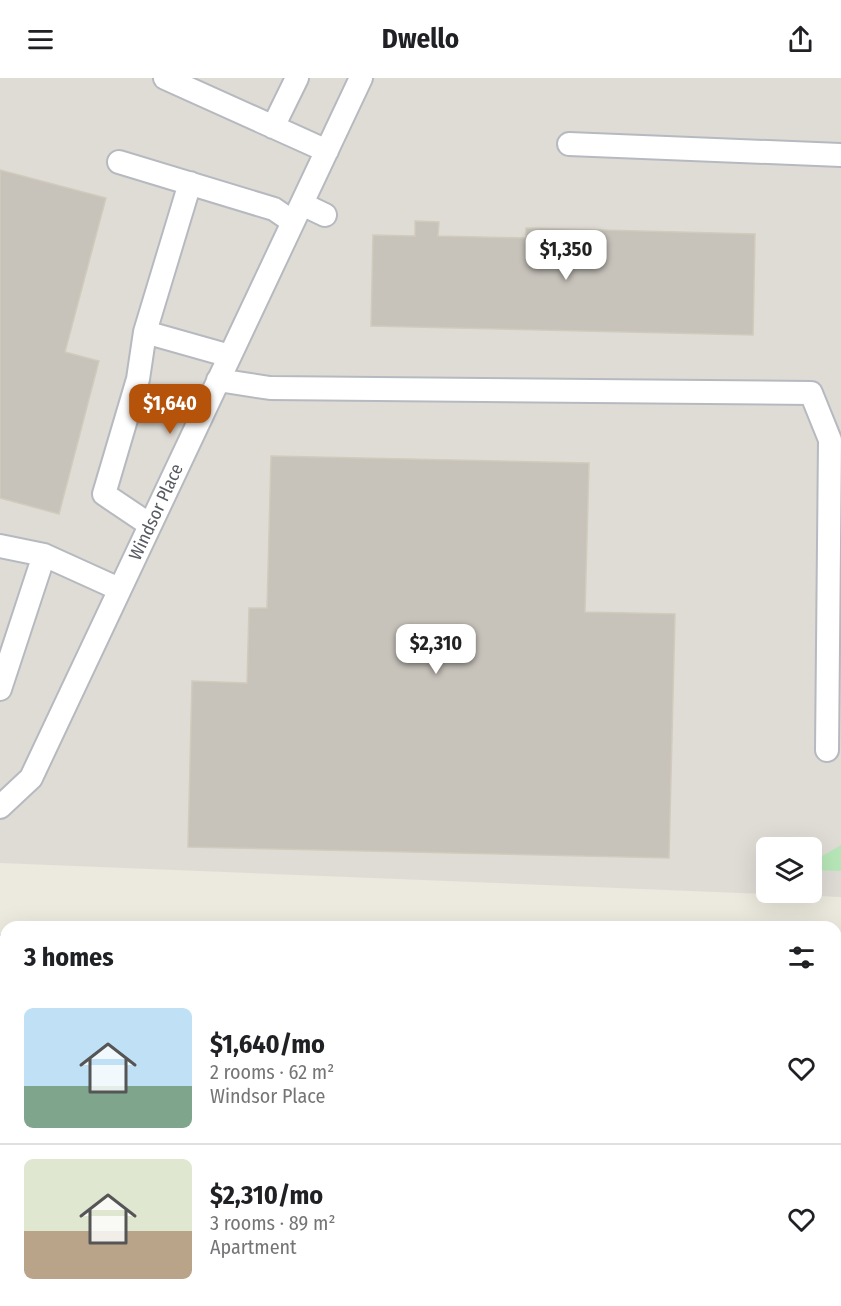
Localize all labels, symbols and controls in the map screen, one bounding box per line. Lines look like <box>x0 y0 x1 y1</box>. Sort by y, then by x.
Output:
icon: menu <box>24 23 57 56</box>
text: Dwello <box>382 23 459 55</box>
icon: share <box>784 23 817 56</box>
pin: $1,350 <box>517 230 615 281</box>
text: $1,350 <box>540 237 592 261</box>
pin: $1,640 <box>121 384 219 435</box>
text: $1,640 <box>143 391 197 415</box>
street label: Windsor Place <box>124 460 188 564</box>
pin: $2,310 <box>387 624 485 675</box>
text: $2,310 <box>410 631 462 655</box>
map controls <box>756 837 822 903</box>
button: layers <box>756 837 822 903</box>
icon: filters <box>785 941 818 974</box>
text: 3 homes <box>24 942 114 973</box>
text: $1,640/mo <box>210 1029 325 1060</box>
icon: home <box>72 1032 144 1104</box>
icon: heart <box>785 1052 818 1085</box>
text: 2 rooms · 62 m² <box>210 1060 334 1084</box>
text: Windsor Place <box>210 1084 325 1108</box>
text: $2,310/mo <box>210 1180 323 1211</box>
icon: home <box>72 1183 144 1255</box>
icon: heart <box>785 1203 818 1236</box>
text: 3 rooms · 89 m² <box>210 1211 335 1235</box>
text: Apartment <box>210 1235 297 1259</box>

